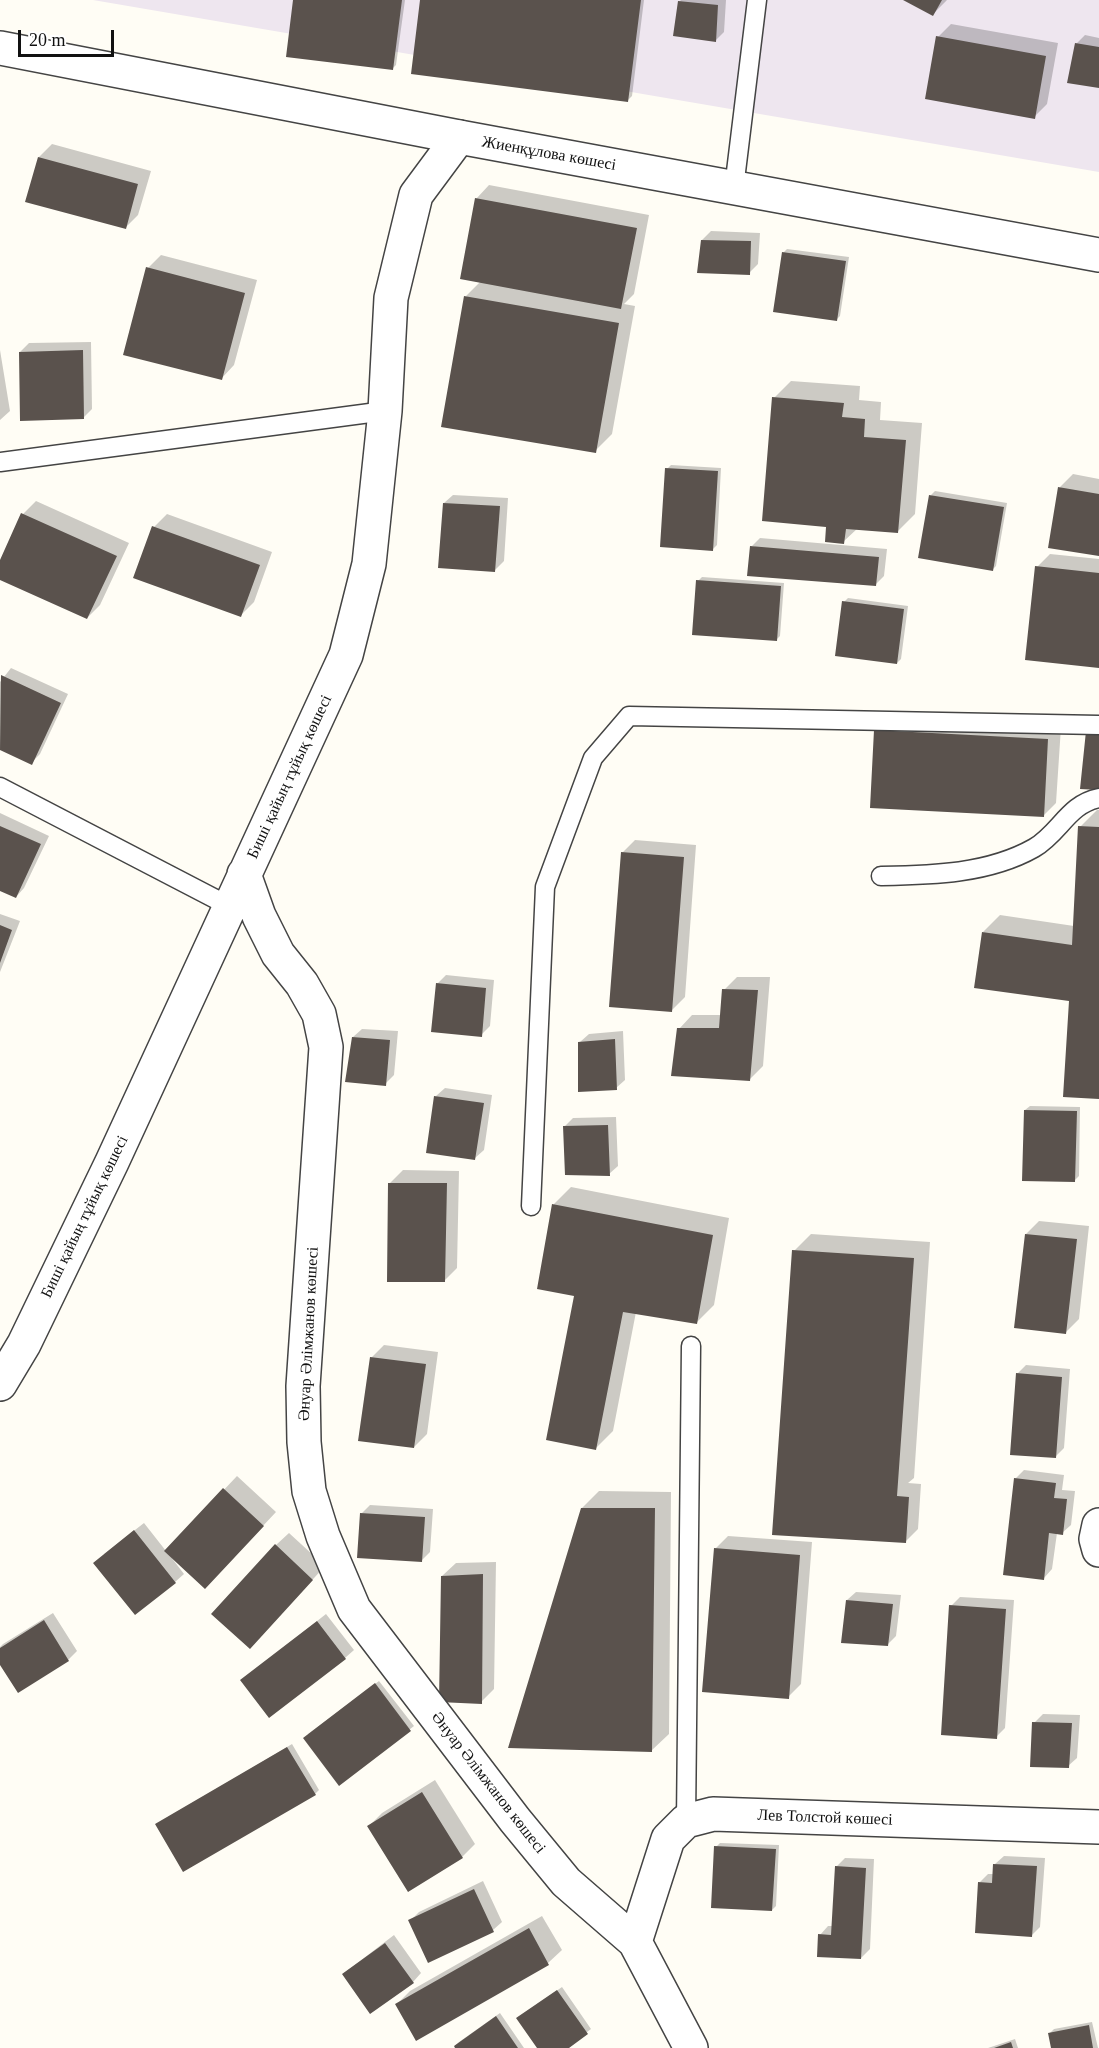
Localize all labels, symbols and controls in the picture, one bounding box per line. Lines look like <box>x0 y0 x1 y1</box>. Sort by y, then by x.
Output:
scale bar <box>21 18 117 56</box>
text: 20 m <box>29 30 66 50</box>
street label: Жиенқұлова көшесі <box>480 133 618 175</box>
street label: Биші қайың тұйық көшесі <box>244 692 336 862</box>
street label: Биші қайың тұйық көшесі <box>37 1133 133 1301</box>
street label: Әнуар Әлімжанов көшесі <box>295 1246 323 1422</box>
street label: Әнуар Әлімжанов көшесі <box>427 1708 549 1858</box>
street label: Лев Толстой көшесі <box>757 1806 893 1830</box>

